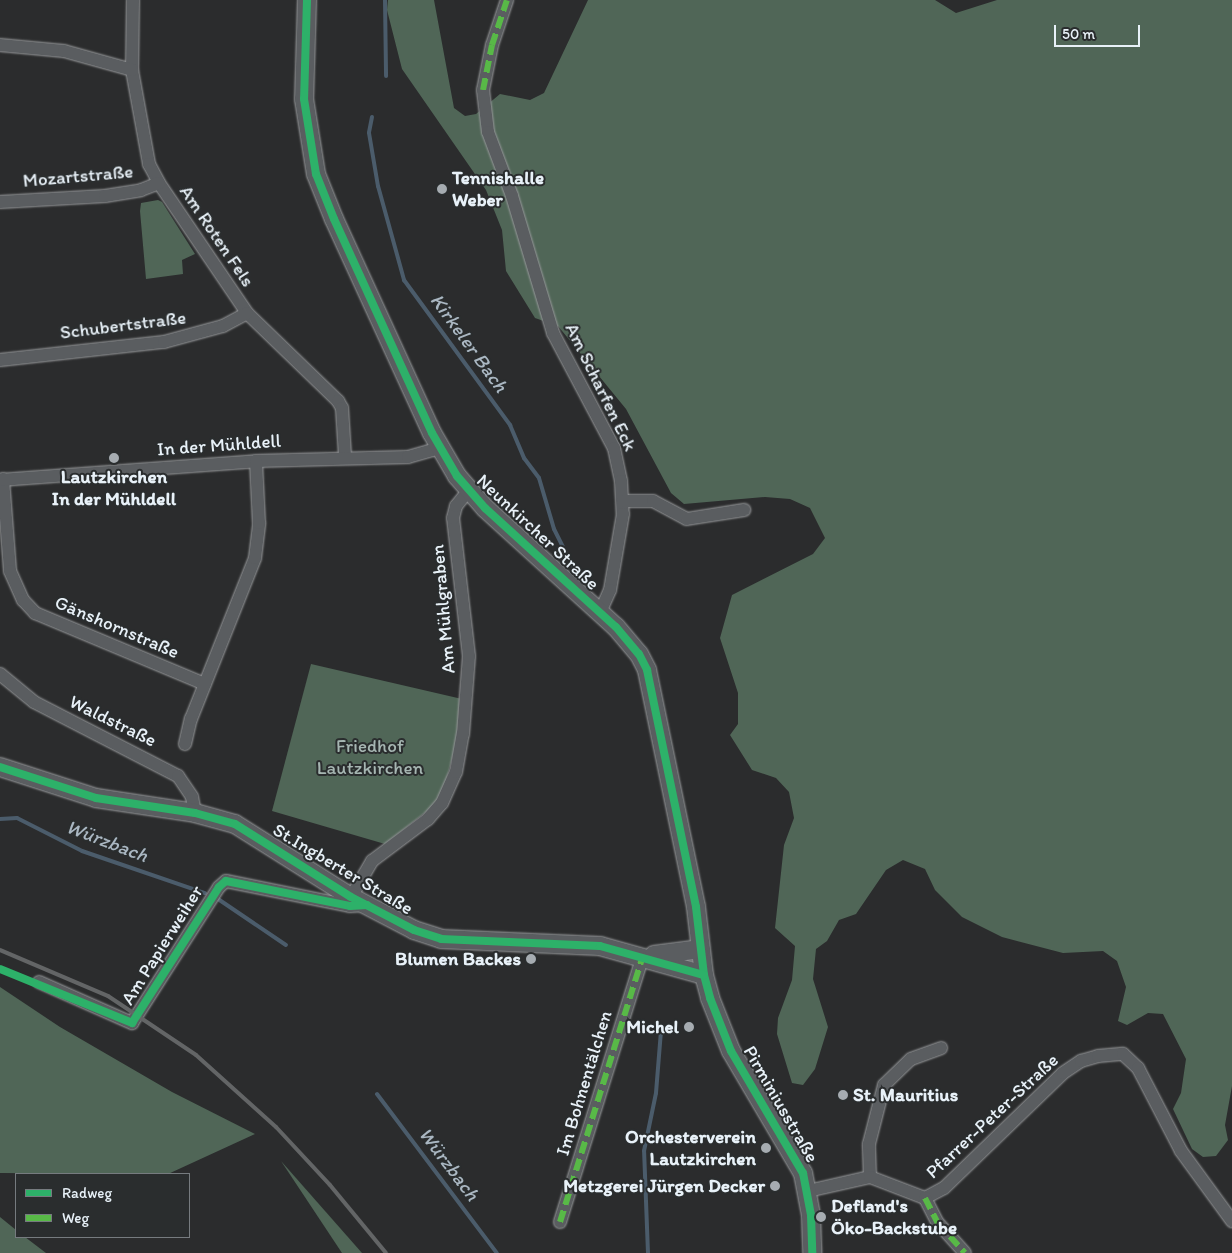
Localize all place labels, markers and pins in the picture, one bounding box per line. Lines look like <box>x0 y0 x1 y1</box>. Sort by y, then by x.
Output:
place label: Tennishalle Weber <box>452 167 544 211</box>
marker: Tennishalle Weber <box>436 183 448 195</box>
marker: Lautzkirchen In der Mühldell <box>108 452 120 464</box>
place label: Lautzkirchen In der Mühldell <box>52 466 176 510</box>
place label: Blumen Backes <box>395 948 521 970</box>
marker: Blumen Backes <box>525 953 537 965</box>
place label: Michel <box>626 1016 679 1038</box>
marker: Michel <box>683 1021 695 1033</box>
place label: St. Mauritius <box>853 1084 958 1106</box>
marker: St. Mauritius <box>837 1089 849 1101</box>
place label: Orchesterverein Lautzkirchen <box>625 1126 756 1170</box>
marker: Orchesterverein Lautzkirchen <box>760 1142 772 1154</box>
place label: Metzgerei Jürgen Decker <box>563 1175 765 1197</box>
marker: Metzgerei Jürgen Decker <box>769 1180 781 1192</box>
place label: Defland's Öko-Backstube <box>831 1195 957 1239</box>
marker: Defland's Öko-Backstube <box>815 1211 827 1223</box>

